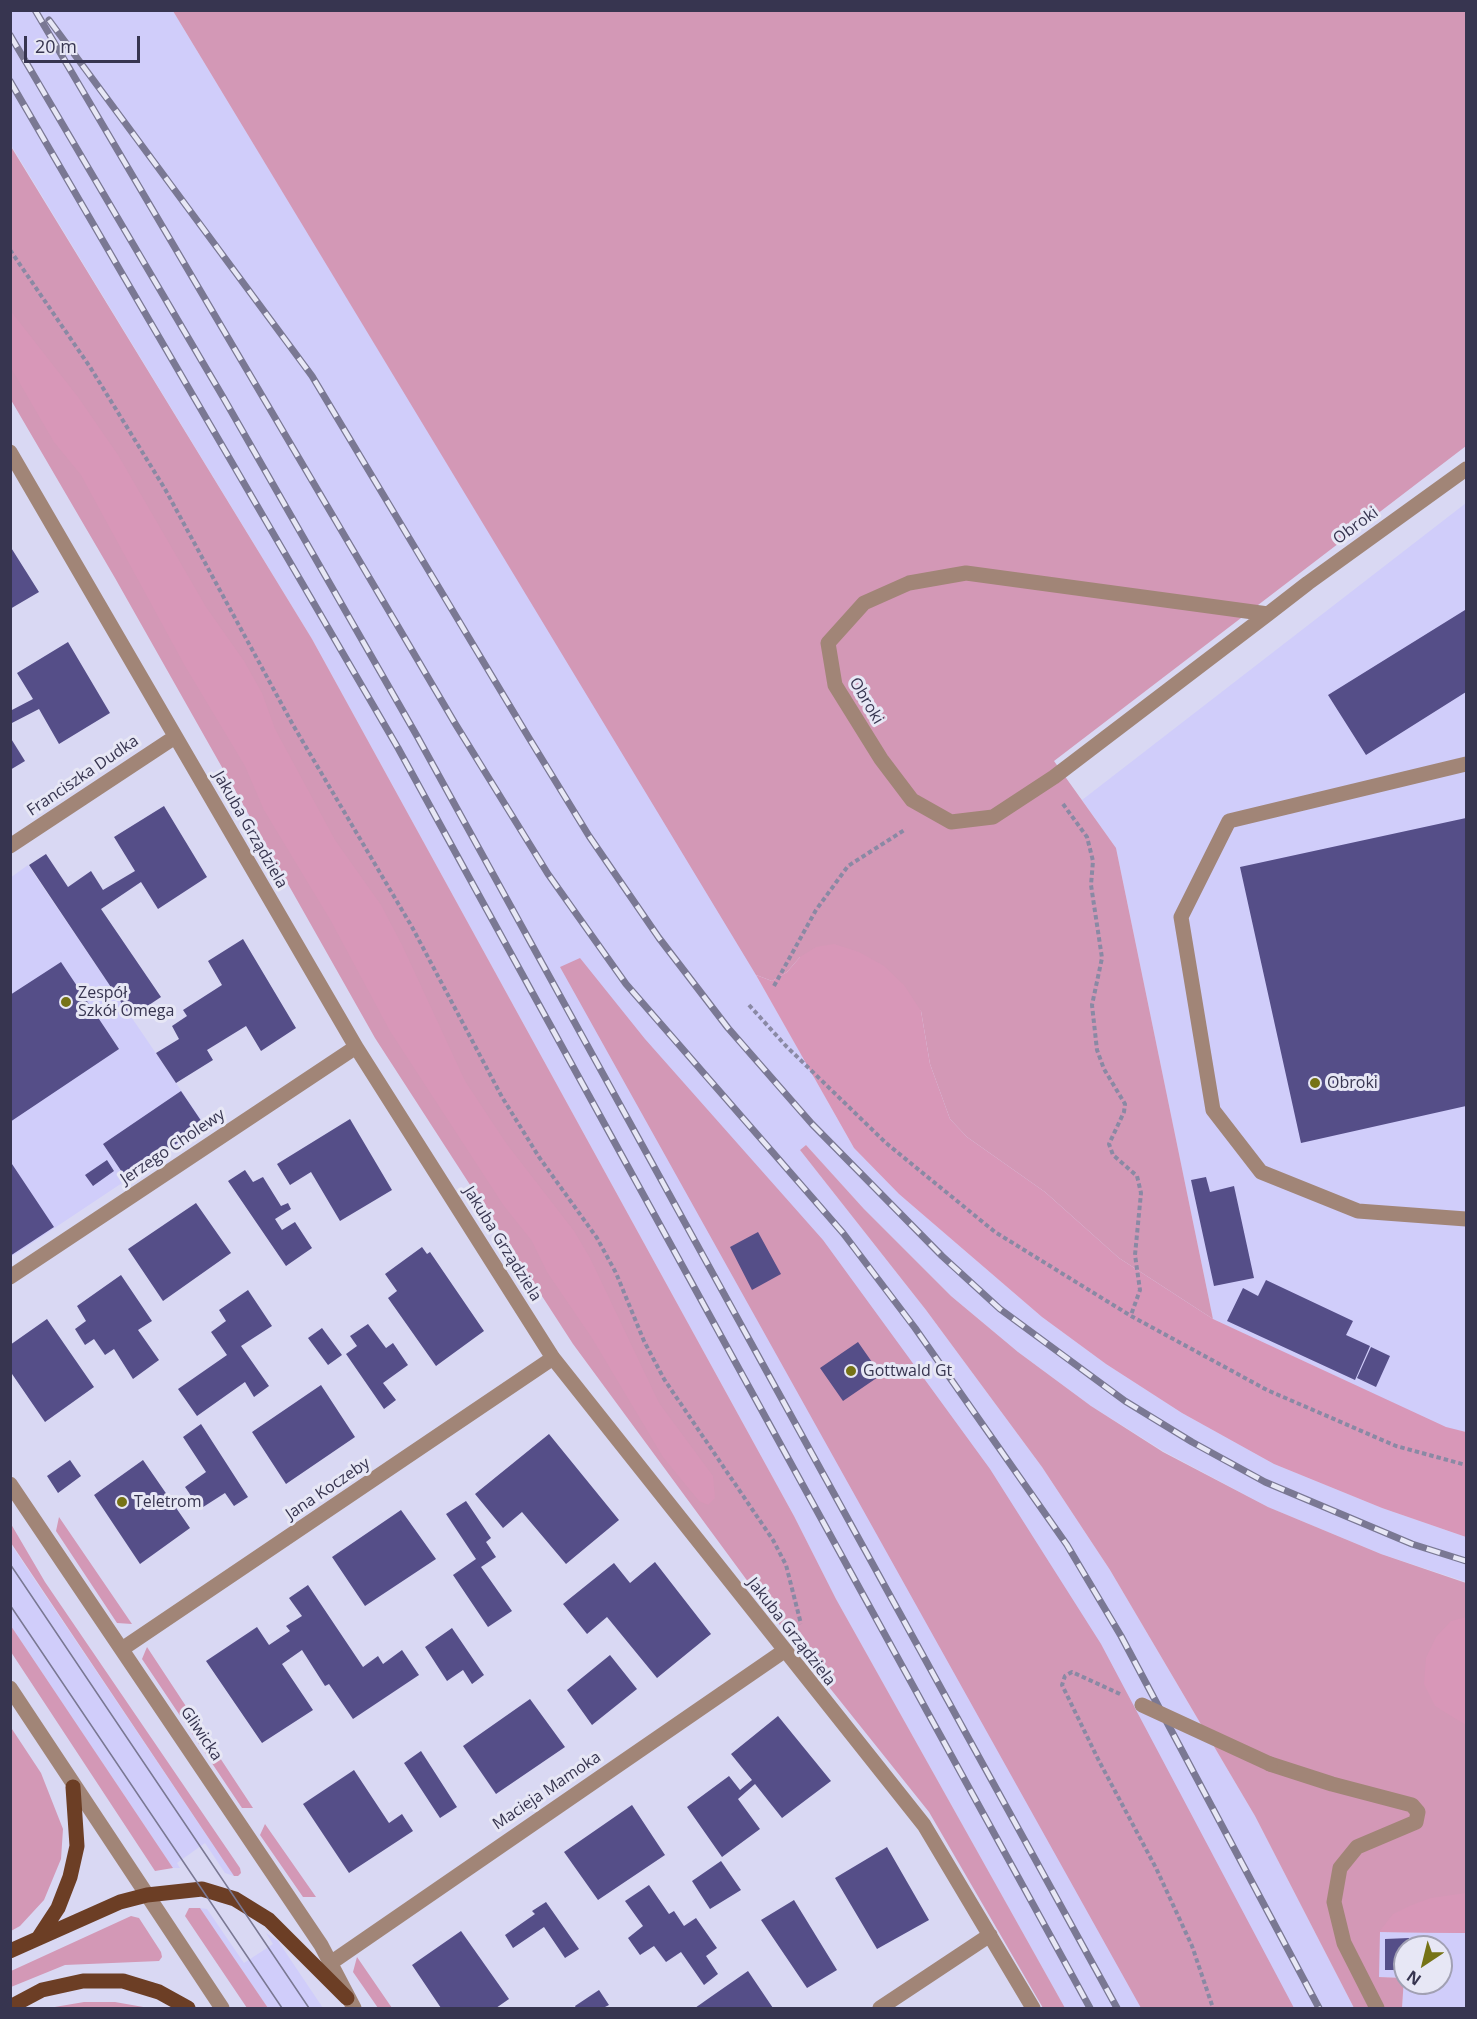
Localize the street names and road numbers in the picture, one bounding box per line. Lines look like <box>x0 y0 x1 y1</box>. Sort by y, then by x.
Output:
street label: Obroki <box>1330 503 1382 549</box>
street label: Obroki <box>845 674 887 728</box>
street label: Franciszka Dudka <box>24 732 142 820</box>
street label: Jakuba Grządziela <box>209 768 291 892</box>
street label: Jerzego Cholewy <box>117 1105 229 1189</box>
street label: Jakuba Grządziela <box>459 1183 545 1305</box>
street label: Jana Koczeby <box>282 1454 374 1524</box>
street label: Jakuba Grządziela <box>743 1574 839 1690</box>
street label: Gliwicka <box>176 1703 226 1765</box>
street label: Macieja Mamoka <box>489 1748 605 1834</box>

